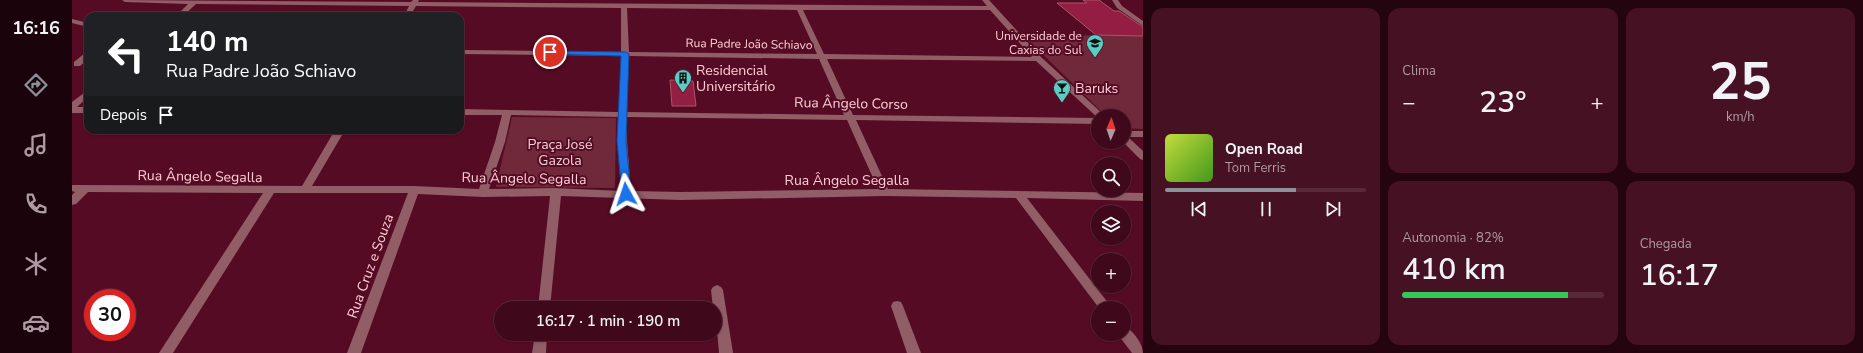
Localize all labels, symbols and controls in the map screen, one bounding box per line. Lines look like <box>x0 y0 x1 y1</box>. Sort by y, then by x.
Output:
text: 16:16 <box>12 16 60 40</box>
text: 140 m <box>166 23 249 61</box>
icon: left <box>100 28 152 80</box>
place label: Universidade de Caxias do Sul <box>995 28 1082 58</box>
school or university icon: Universidade de Caxias do Sul <box>1085 33 1105 58</box>
pin <box>533 35 567 69</box>
street label: Rua Padre João Schiavo <box>685 35 813 53</box>
icon: arrive <box>539 41 561 63</box>
text: 25 <box>1709 46 1772 117</box>
text: Rua Padre João Schiavo <box>166 59 356 83</box>
place label: Residencial Universitário <box>696 61 775 96</box>
text: Clima <box>1402 62 1436 80</box>
building icon: Residencial Universitário <box>673 68 693 93</box>
icon: directions <box>22 71 50 99</box>
bar icon: Baruks <box>1052 78 1072 103</box>
place label: Baruks <box>1075 79 1119 98</box>
text: 23° <box>1479 82 1527 123</box>
text: − <box>1402 88 1416 118</box>
text: + <box>1590 88 1604 118</box>
street label: Rua Ângelo Corso <box>794 93 908 114</box>
icon: arrive <box>155 104 177 126</box>
text: Depois <box>100 105 147 125</box>
text: km/h <box>1726 108 1755 126</box>
north arrow <box>1091 109 1131 149</box>
map controls <box>1091 109 1131 341</box>
icon: music <box>22 131 50 159</box>
park label: Praça José Gazola <box>527 135 593 170</box>
text: Open Road <box>1225 139 1303 159</box>
button: search <box>1091 157 1131 197</box>
text: Tom Ferris <box>1225 159 1286 177</box>
street label: Rua Ângelo Segalla <box>137 166 263 187</box>
street label: Rua Ângelo Segalla <box>461 168 587 189</box>
street label: Rua Ângelo Segalla <box>785 171 909 190</box>
position arrow <box>605 173 647 215</box>
icon: phone <box>22 190 50 218</box>
icon: previous <box>1188 198 1210 220</box>
icon: pause <box>1255 198 1277 220</box>
icon: next <box>1322 198 1344 220</box>
button: layers <box>1091 205 1131 245</box>
street label: Rua Cruz e Souza <box>343 211 398 321</box>
text: Autonomia · 82% <box>1402 229 1504 247</box>
text: Chegada <box>1640 235 1692 253</box>
text: 410 km <box>1402 249 1506 290</box>
icon: climate <box>22 250 50 278</box>
button: + <box>1091 253 1131 293</box>
text: 16:17 <box>1640 255 1719 296</box>
speed limit sign: 30 <box>84 289 136 341</box>
button: − <box>1091 301 1131 341</box>
icon: car <box>22 309 50 337</box>
text: 16:17 · 1 min · 190 m <box>536 311 680 331</box>

